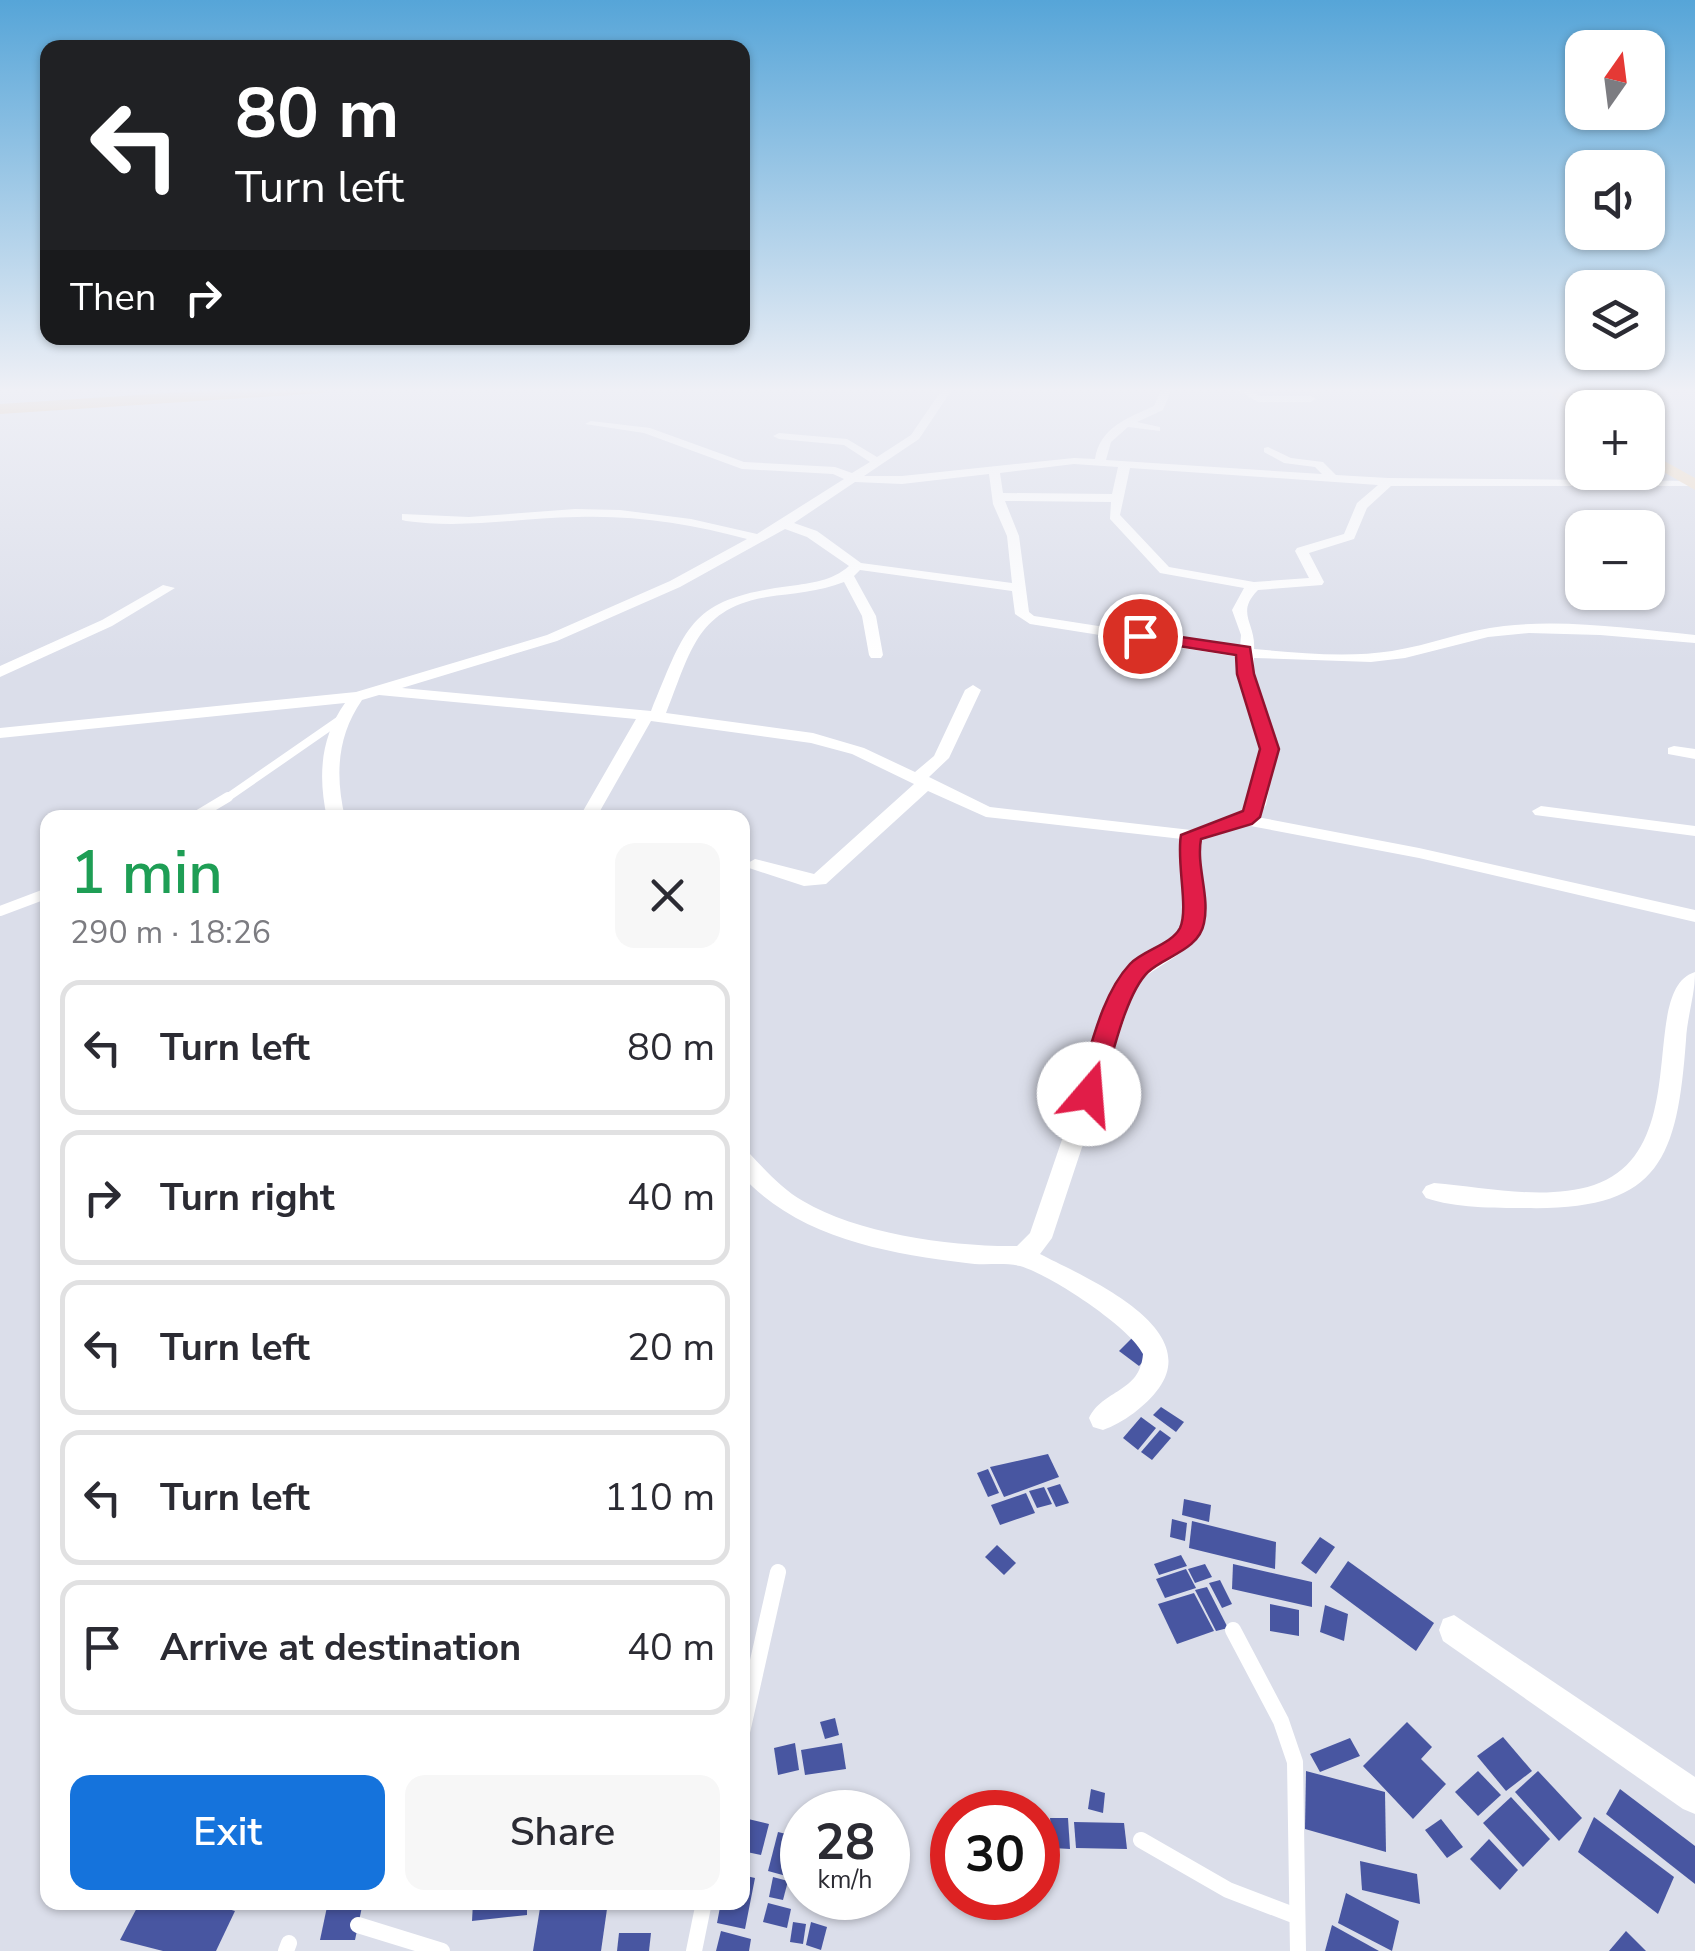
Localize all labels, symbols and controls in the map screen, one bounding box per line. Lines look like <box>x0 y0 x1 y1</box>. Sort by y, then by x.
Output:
north arrow <box>1565 30 1665 130</box>
map controls <box>1565 30 1665 610</box>
text: 80 m <box>235 66 399 162</box>
icon: left <box>70 80 200 210</box>
button: sound <box>1565 150 1665 250</box>
text: Turn left <box>235 157 404 218</box>
icon: right <box>176 270 231 325</box>
button: layers <box>1565 270 1665 370</box>
text: Then <box>70 272 156 323</box>
button: + <box>1565 390 1665 490</box>
button: − <box>1565 510 1665 610</box>
pin <box>1098 594 1183 679</box>
icon: arrive <box>1113 609 1168 664</box>
text: 1 min <box>70 832 223 914</box>
button: close <box>615 843 720 948</box>
text: 290 m · 18:26 <box>70 911 271 954</box>
icon: left <box>75 1020 130 1075</box>
text: Turn left <box>160 1022 310 1073</box>
text: 80 m <box>627 1022 715 1073</box>
position arrow <box>1037 1042 1141 1146</box>
icon: right <box>75 1170 130 1225</box>
text: Turn right <box>160 1172 335 1223</box>
text: 40 m <box>627 1172 715 1223</box>
icon: left <box>75 1320 130 1375</box>
text: Turn left <box>160 1322 310 1373</box>
text: 20 m <box>627 1322 715 1373</box>
icon: left <box>75 1470 130 1525</box>
text: Turn left <box>160 1472 310 1523</box>
text: 110 m <box>604 1472 715 1523</box>
icon: arrive <box>75 1620 130 1675</box>
text: Arrive at destination <box>160 1622 521 1673</box>
text: 40 m <box>627 1622 715 1673</box>
button: Exit <box>70 1775 385 1890</box>
button: Share <box>405 1775 720 1890</box>
speed limit sign: 30 <box>930 1790 1060 1920</box>
text: 28 <box>815 1808 875 1877</box>
text: km/h <box>817 1863 873 1897</box>

